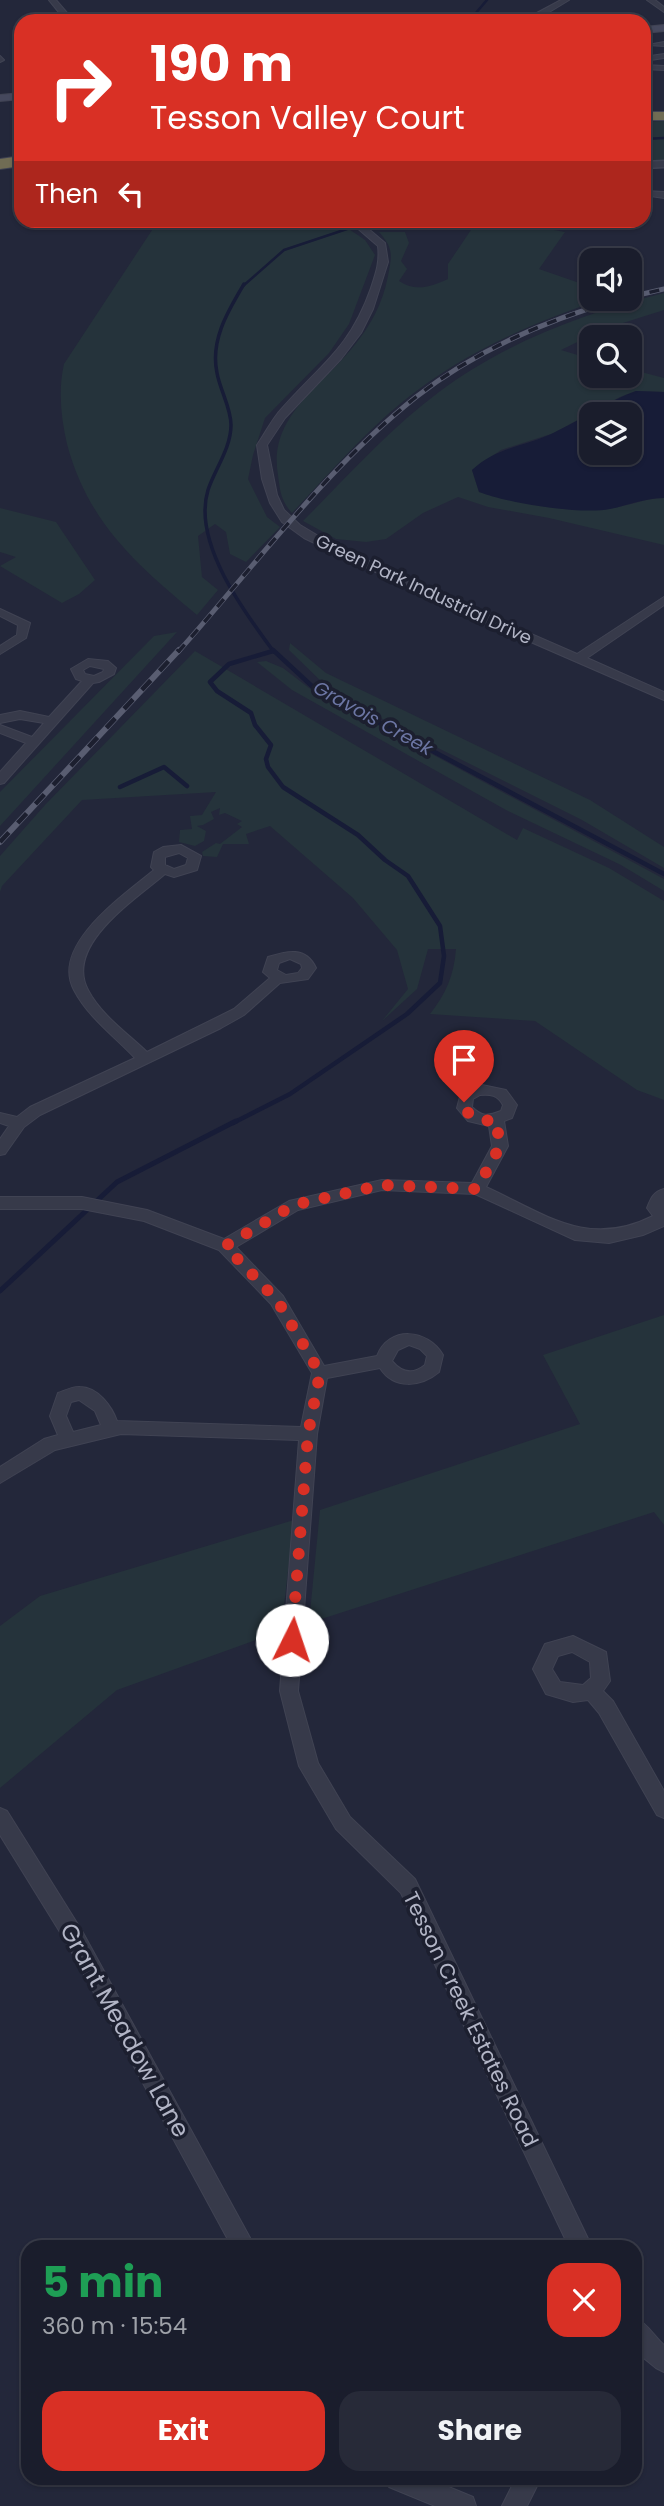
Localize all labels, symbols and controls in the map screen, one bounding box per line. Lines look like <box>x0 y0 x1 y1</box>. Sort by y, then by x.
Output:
text: 190 m <box>150 30 293 98</box>
icon: right <box>35 42 126 133</box>
text: Tesson Valley Court <box>150 95 465 140</box>
icon: left <box>112 175 150 213</box>
text: Then <box>35 176 98 212</box>
map controls <box>579 248 642 465</box>
button: sound <box>579 248 642 311</box>
button: search <box>579 325 642 388</box>
button: layers <box>579 402 642 465</box>
street label: Green Park Industrial Drive <box>312 528 536 650</box>
water label: Gravois Creek <box>308 674 439 763</box>
pin <box>434 1030 494 1102</box>
icon: arrive <box>445 1041 483 1079</box>
position arrow <box>255 1603 329 1677</box>
street label: Tesson Creek Estates Road <box>396 1886 546 2152</box>
street label: Grant Meadow Lane <box>52 1917 198 2143</box>
text: 5 min <box>42 2253 163 2312</box>
button: close <box>547 2263 621 2337</box>
text: 360 m · 15:54 <box>42 2310 187 2342</box>
button: Exit <box>42 2391 325 2471</box>
button: Share <box>339 2391 621 2471</box>

